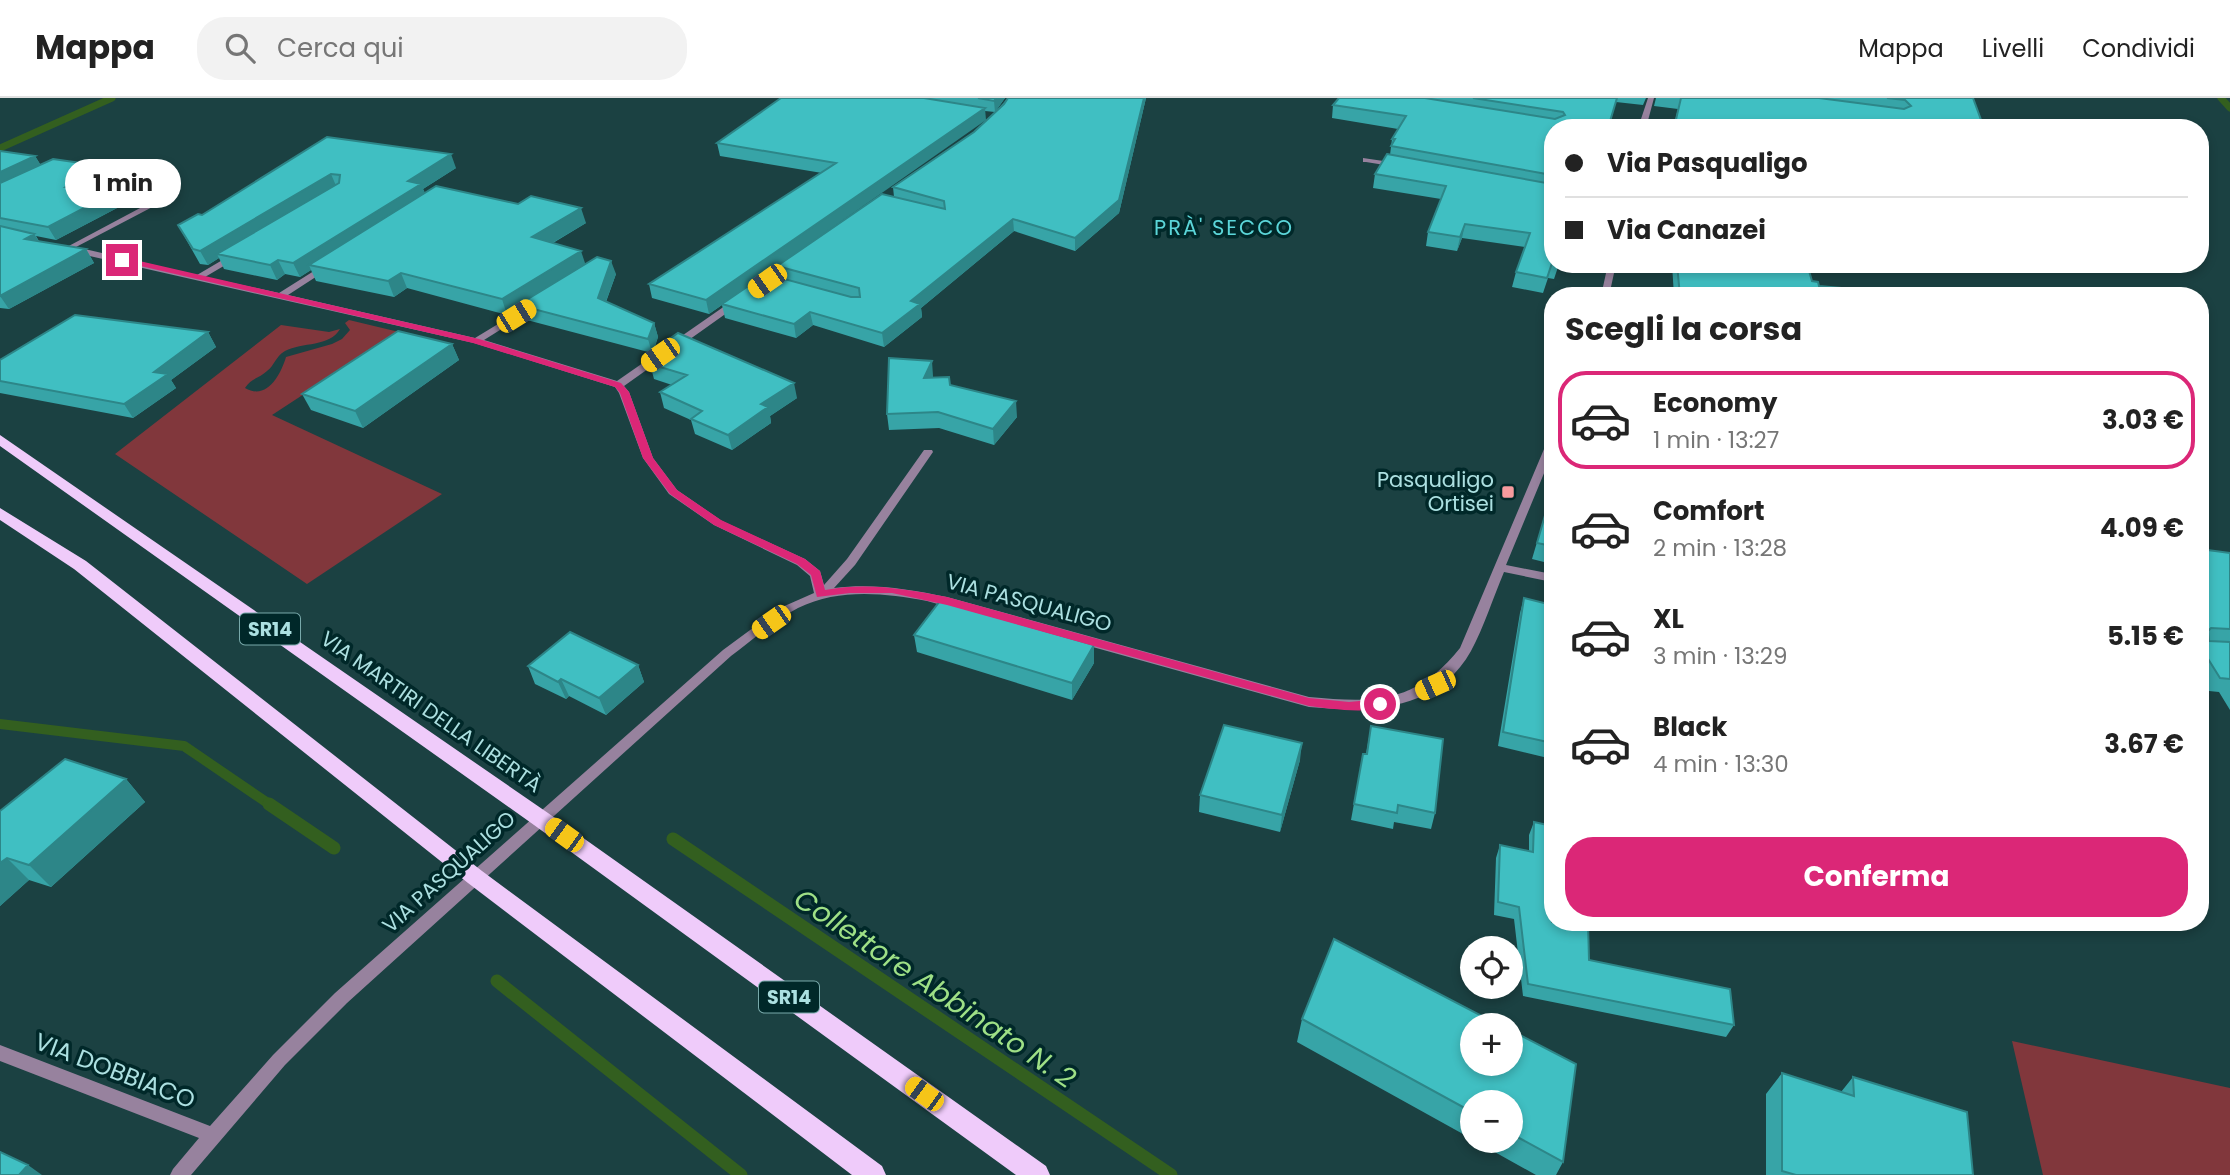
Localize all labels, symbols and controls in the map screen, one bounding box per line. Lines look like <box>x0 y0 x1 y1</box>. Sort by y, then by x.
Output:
search box <box>197 17 687 80</box>
text: Mappa <box>35 24 155 71</box>
icon: search <box>221 29 259 67</box>
text: Cerca qui <box>277 30 404 66</box>
text: Mappa <box>1858 32 1944 65</box>
text: Livelli <box>1982 32 2044 65</box>
text: Condividi <box>2082 32 2195 65</box>
text: Via Pasqualigo <box>1607 145 1808 181</box>
callout: 1 min <box>64 158 180 208</box>
text: 1 min <box>93 167 153 199</box>
text: Via Canazei <box>1607 212 1766 248</box>
district label: PRÀ' SECCO <box>1154 213 1294 242</box>
route end <box>106 244 138 276</box>
car <box>744 260 791 302</box>
car <box>493 296 540 336</box>
text: Scegli la corsa <box>1565 306 1802 351</box>
car <box>637 334 684 376</box>
text: Economy <box>1653 385 1777 421</box>
icon: car <box>1569 389 1632 452</box>
text: 3.03 € <box>2102 402 2184 438</box>
text: 1 min · 13:27 <box>1653 424 1779 456</box>
place label: Pasqualigo Ortisei <box>1377 465 1494 518</box>
marker: Pasqualigo Ortisei <box>1500 484 1516 500</box>
text: Comfort <box>1653 493 1765 529</box>
icon: car <box>1569 497 1632 560</box>
text: 4.09 € <box>2100 510 2184 546</box>
text: 2 min · 13:28 <box>1653 532 1787 564</box>
street label: VIA PASQUALIGO <box>943 567 1115 638</box>
car <box>748 601 795 643</box>
text: XL <box>1653 601 1684 637</box>
icon: car <box>1569 605 1632 668</box>
road number: SR14 <box>240 614 300 644</box>
text: 5.15 € <box>2107 618 2184 654</box>
street label: VIA MARTIRI DELLA LIBERTÀ <box>315 624 548 799</box>
text: 3 min · 13:29 <box>1653 640 1787 672</box>
car <box>1412 667 1459 703</box>
route start <box>1364 688 1396 720</box>
text: Black <box>1653 709 1727 745</box>
icon: car <box>1569 713 1632 776</box>
text: 3.67 € <box>2104 726 2184 762</box>
text: 4 min · 13:30 <box>1653 748 1789 780</box>
street label: VIA PASQUALIGO <box>376 804 521 939</box>
car <box>541 814 588 856</box>
button: Conferma <box>1565 837 2188 917</box>
water label: Collettore Abbinato N. 2 <box>786 879 1083 1097</box>
map controls <box>1460 936 1523 1153</box>
button: locate <box>1460 936 1523 999</box>
road number: SR14 <box>759 982 819 1012</box>
button: + <box>1460 1013 1523 1076</box>
street label: VIA DOBBIACO <box>30 1025 200 1116</box>
car <box>901 1073 948 1115</box>
button: − <box>1460 1090 1523 1153</box>

